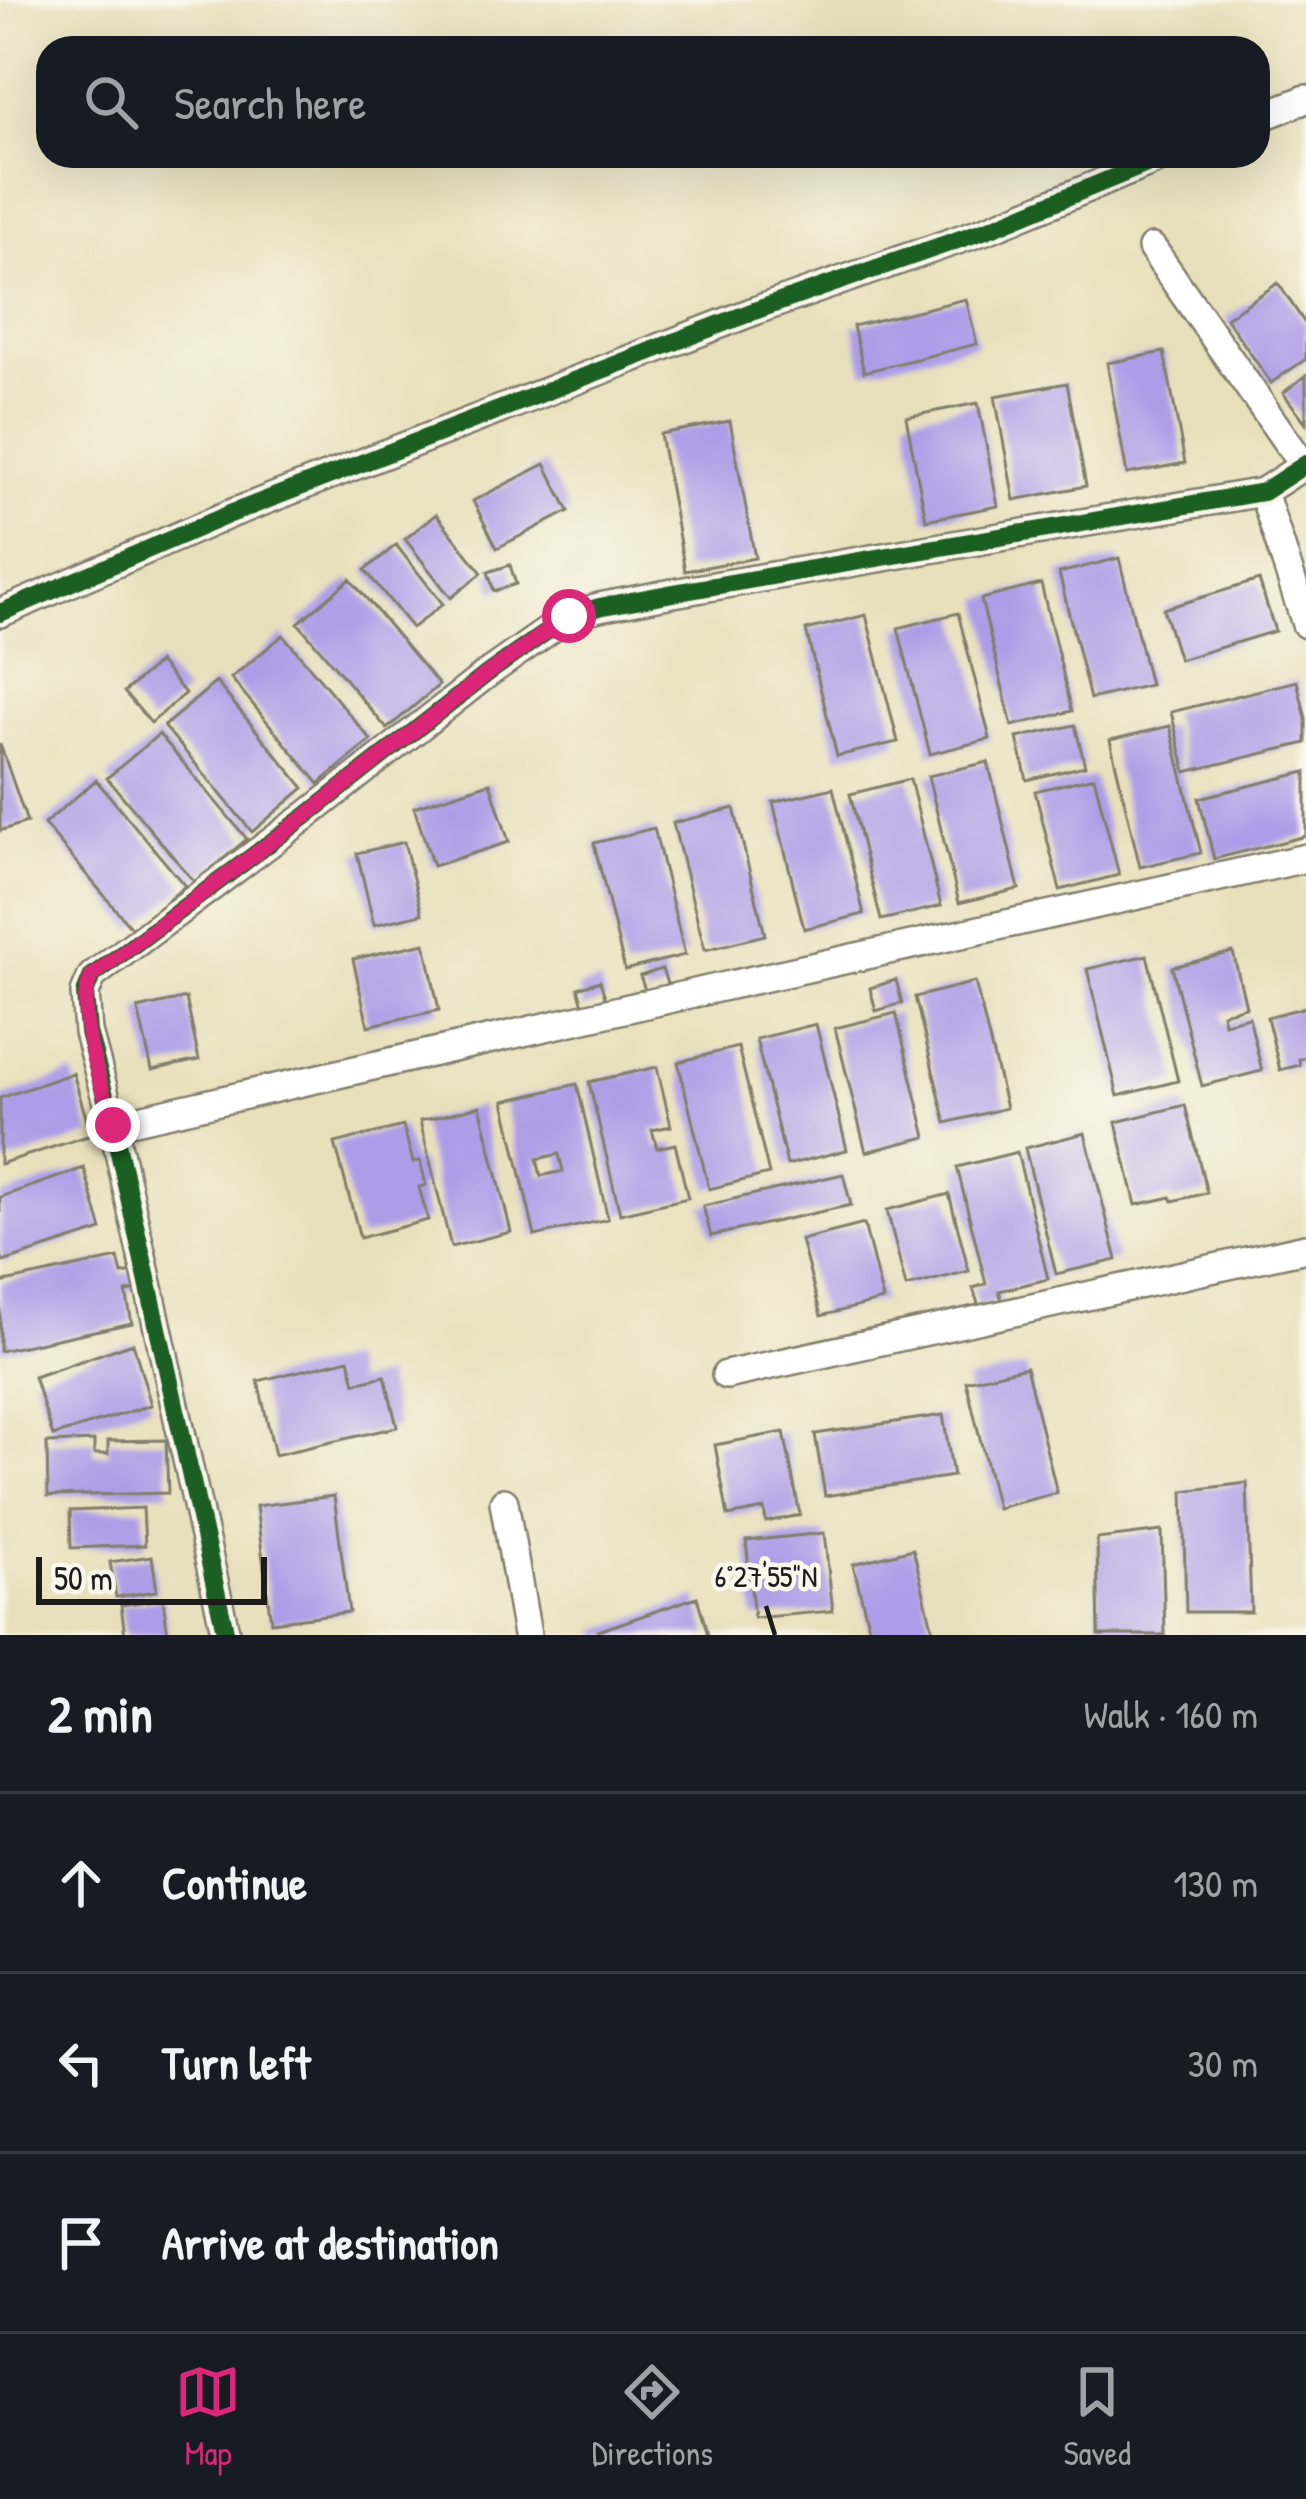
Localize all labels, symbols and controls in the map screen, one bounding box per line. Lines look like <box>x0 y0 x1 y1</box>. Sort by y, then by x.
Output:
search box <box>36 36 1270 168</box>
icon: search <box>78 69 144 135</box>
text: Search here <box>174 72 366 133</box>
route start <box>542 589 596 643</box>
route end <box>86 1098 140 1152</box>
scale bar <box>36 1551 267 1604</box>
text: 50 m <box>54 1556 113 1600</box>
text: 6°27'55"N <box>714 1556 818 1596</box>
text: 2 min <box>48 1679 153 1748</box>
text: Walk · 160 m <box>1084 1687 1258 1740</box>
icon: ahead <box>48 1850 114 1916</box>
text: Continue <box>162 1852 307 1913</box>
text: 130 m <box>1173 1856 1258 1909</box>
icon: left <box>48 2030 114 2096</box>
text: Turn left <box>162 2032 311 2093</box>
text: 30 m <box>1188 2036 1258 2089</box>
icon: arrive <box>48 2210 114 2276</box>
text: Arrive at destination <box>162 2212 499 2273</box>
tab: Map <box>175 2359 241 2475</box>
tab: Directions <box>592 2359 713 2475</box>
tab: Saved <box>1063 2359 1131 2475</box>

